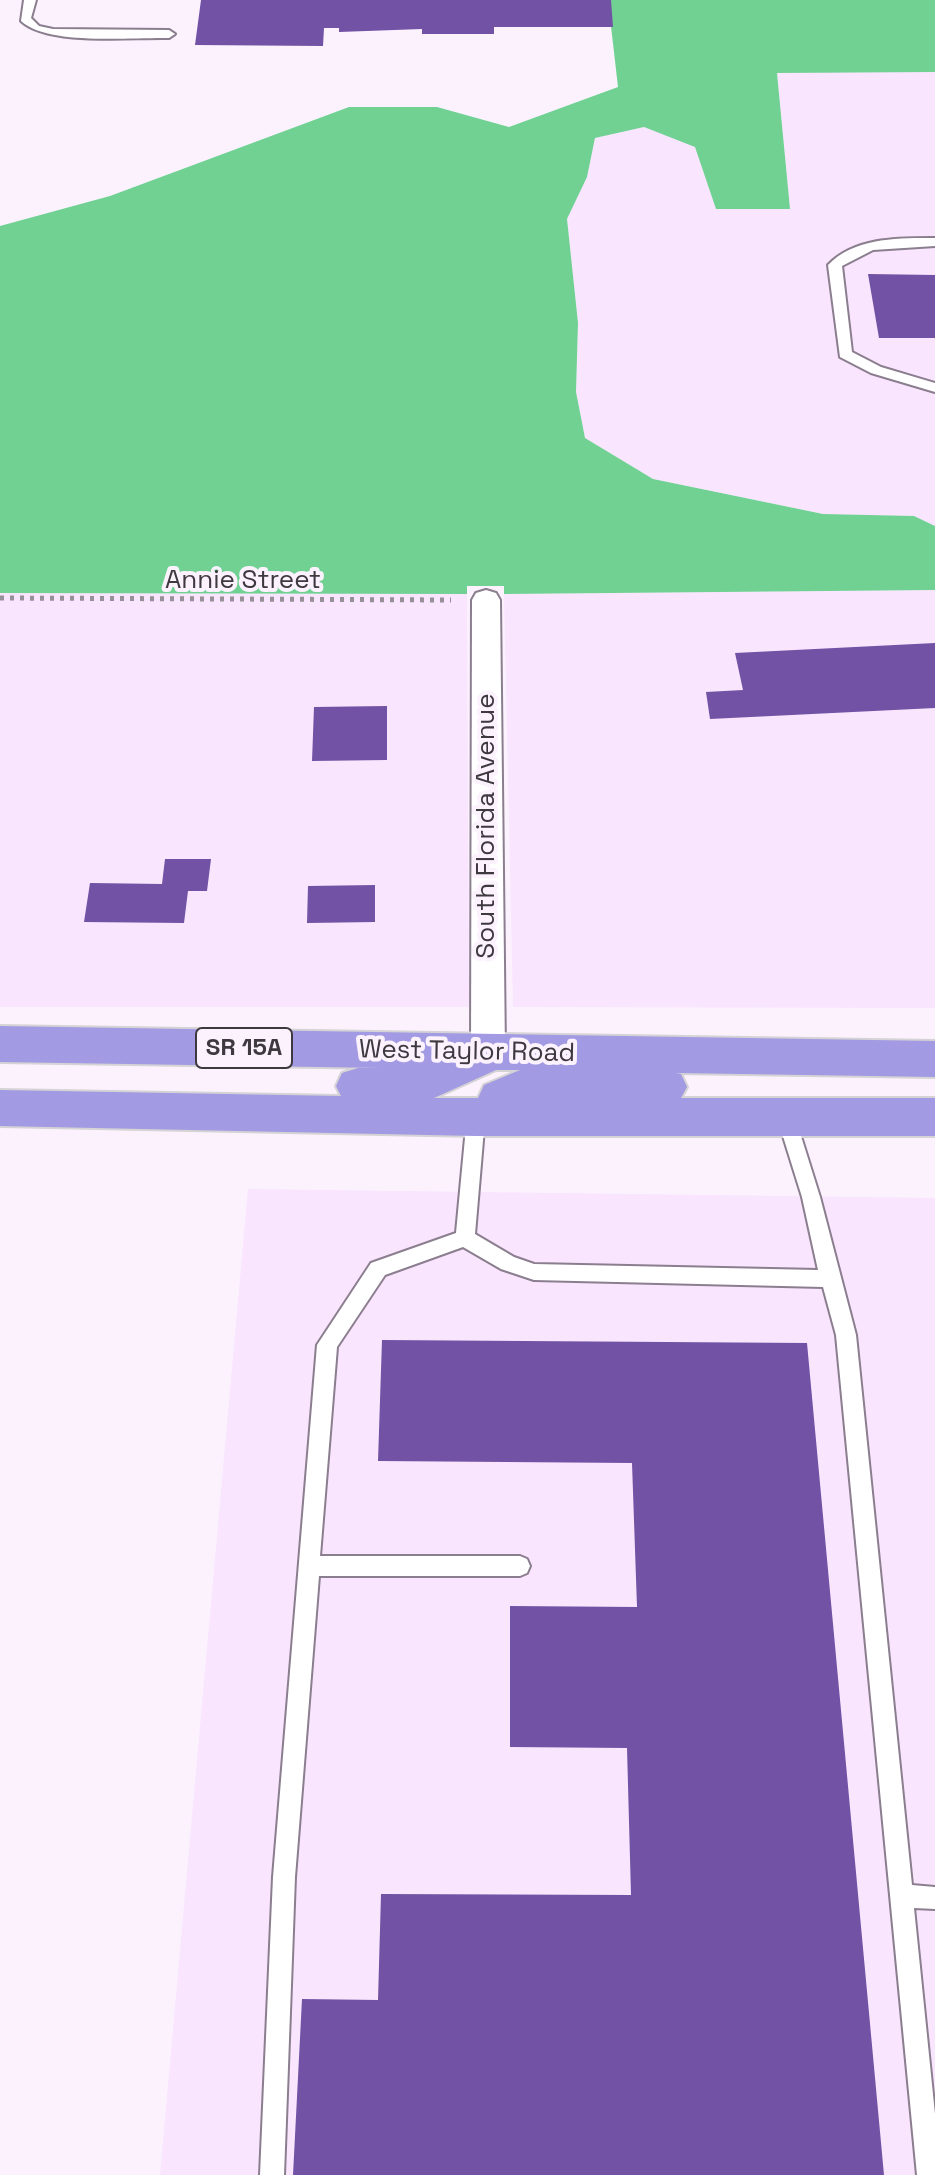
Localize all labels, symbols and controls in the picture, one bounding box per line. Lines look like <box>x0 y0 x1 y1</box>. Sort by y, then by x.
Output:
street label: Annie Street <box>165 565 321 597</box>
street label: South Florida Avenue <box>471 693 503 959</box>
road number: SR 15A <box>196 1028 292 1068</box>
street label: West Taylor Road <box>359 1035 575 1069</box>

